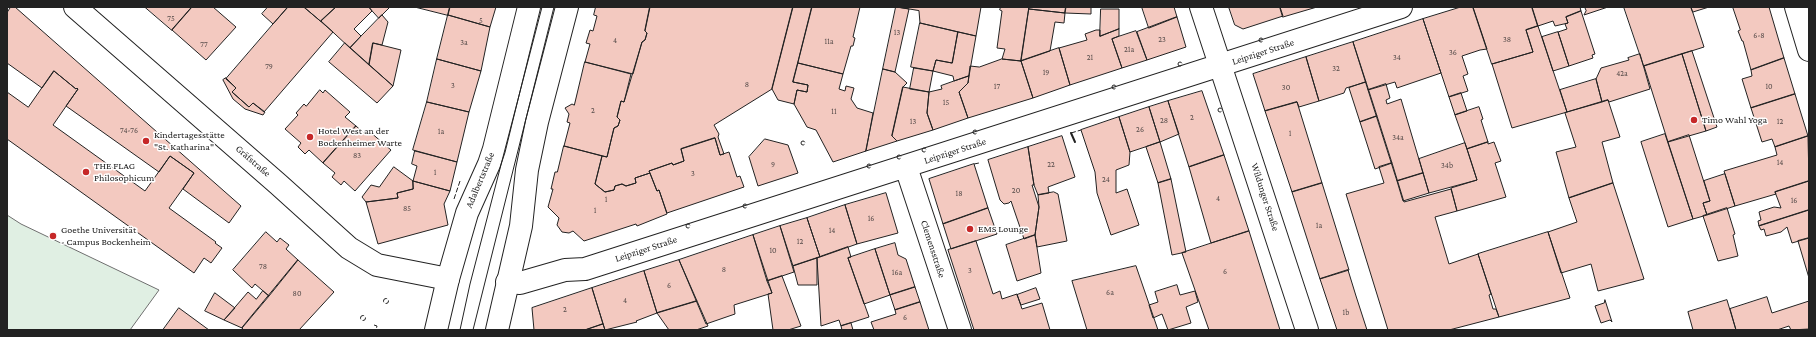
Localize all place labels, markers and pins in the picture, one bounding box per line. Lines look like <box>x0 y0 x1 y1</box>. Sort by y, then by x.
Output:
place label: Timo Wahl Yoga <box>1702 114 1767 126</box>
marker: Timo Wahl Yoga <box>1689 115 1699 125</box>
place label: Hotel West an der Bockenheimer Warte <box>318 125 402 148</box>
place label: Kindertagesstätte "St. Katharina" <box>154 129 225 152</box>
marker: Hotel West an der Bockenheimer Warte <box>305 132 315 142</box>
marker: Kindertagesstätte "St. Katharina" <box>141 136 151 146</box>
place label: THE FLAG Philosophicum <box>94 160 154 184</box>
marker: THE FLAG Philosophicum <box>81 167 91 177</box>
place label: EMS Lounge <box>978 223 1028 235</box>
place label: Goethe Universität - Campus Bockenheim <box>61 224 151 248</box>
marker: EMS Lounge <box>965 224 975 234</box>
marker: Goethe Universität - Campus Bockenheim <box>48 231 58 241</box>

